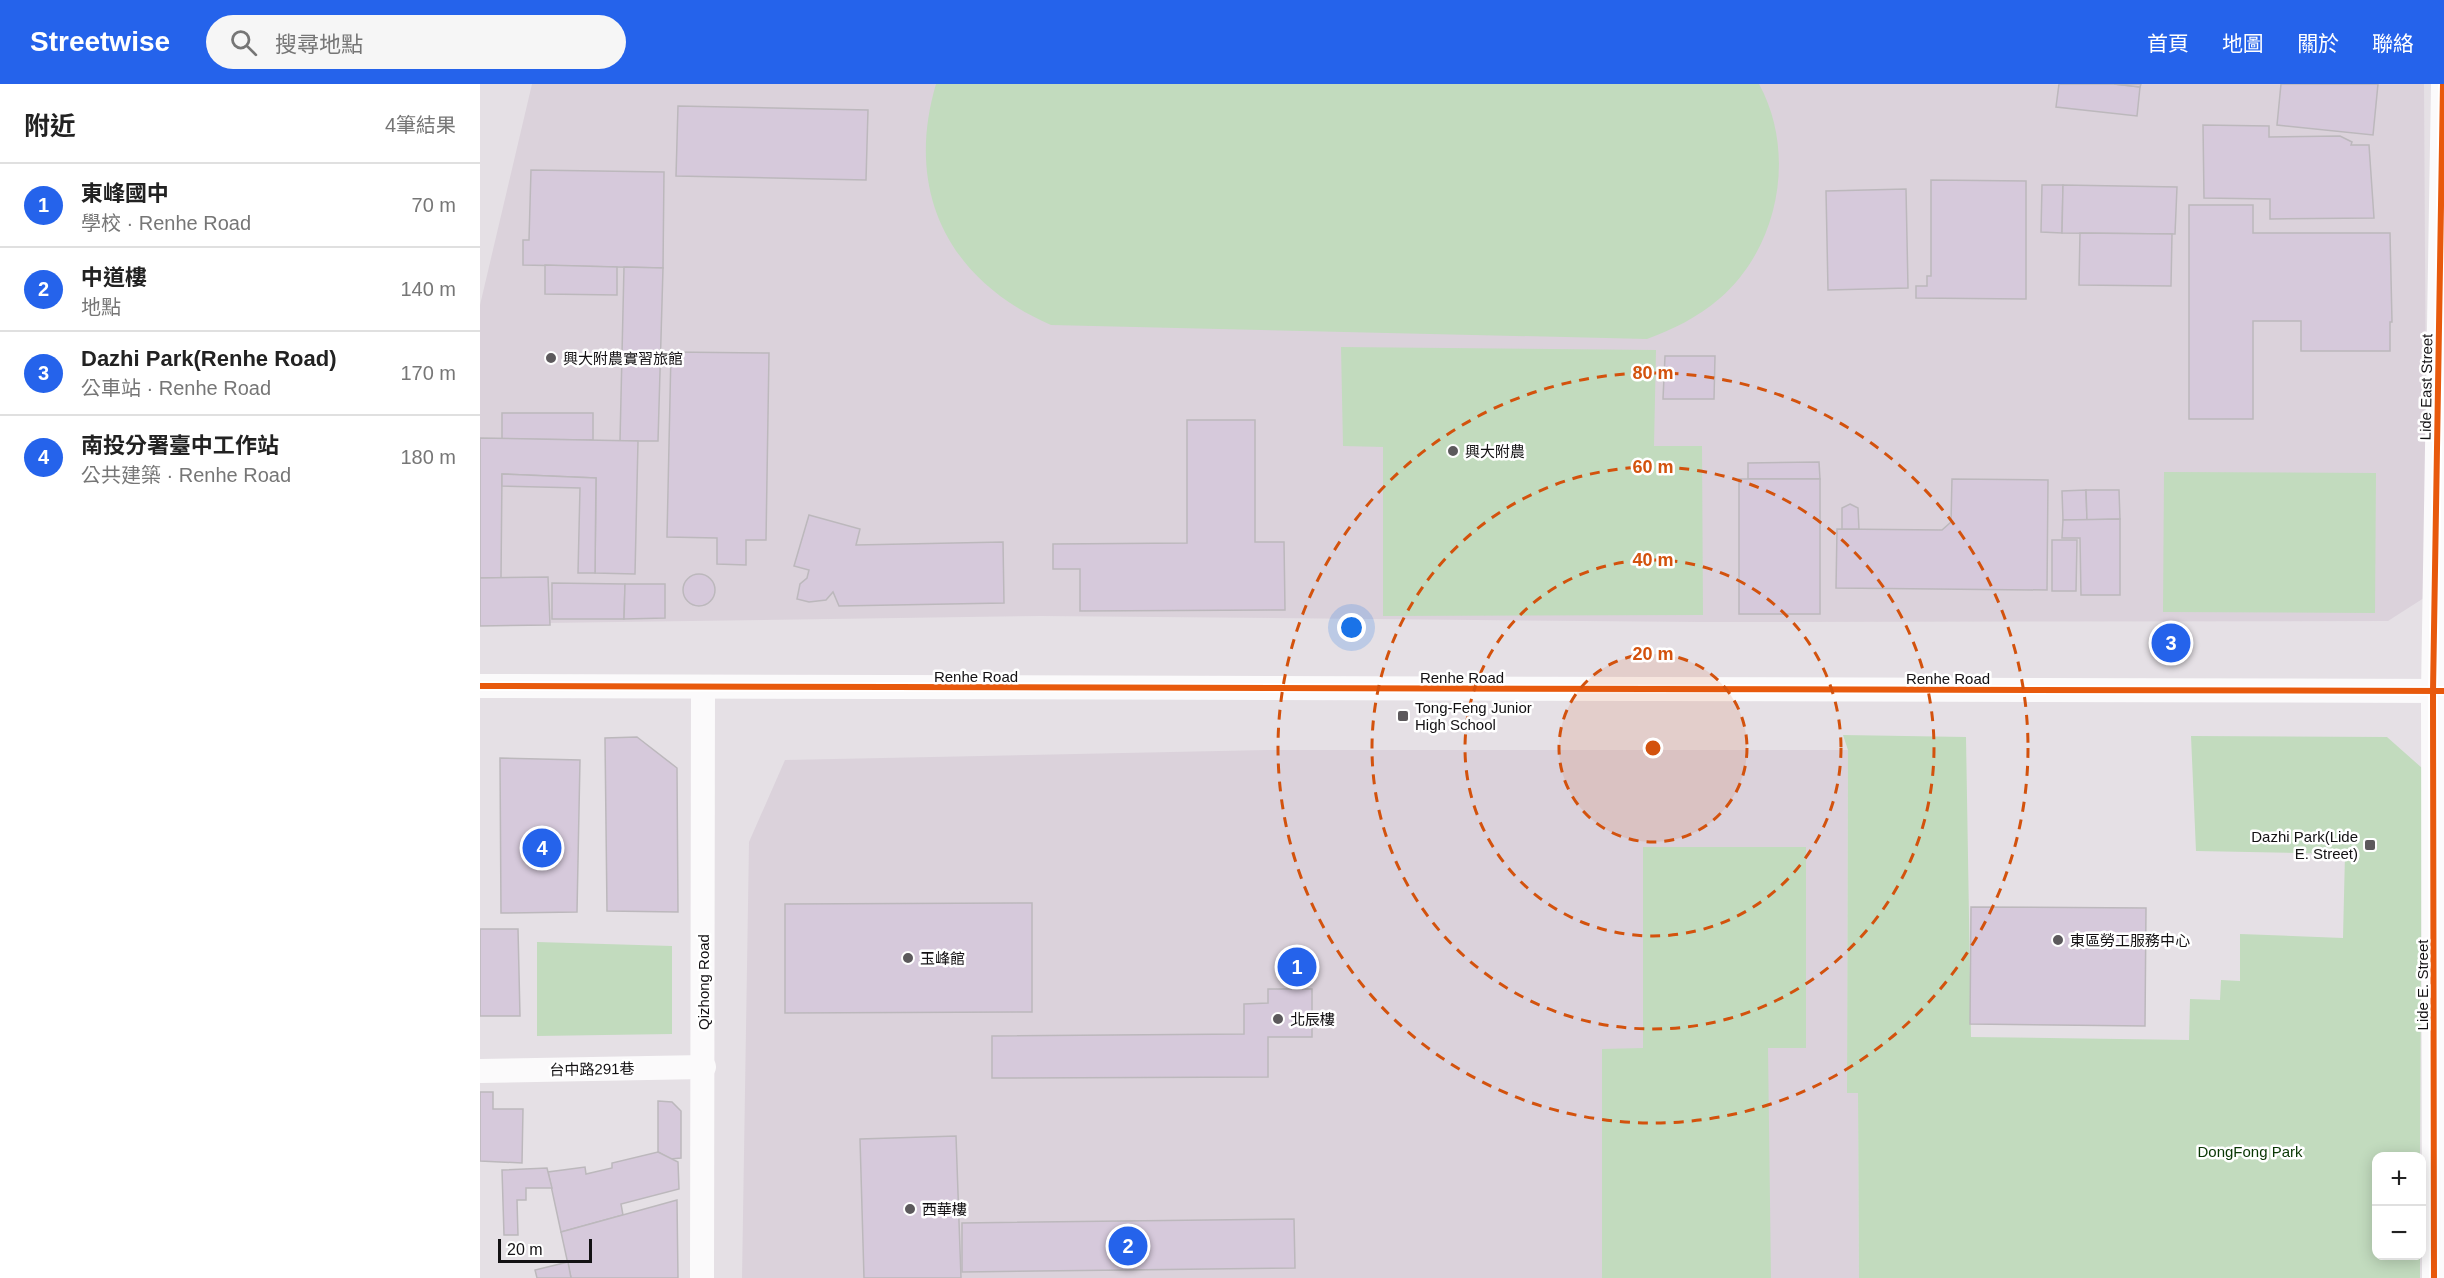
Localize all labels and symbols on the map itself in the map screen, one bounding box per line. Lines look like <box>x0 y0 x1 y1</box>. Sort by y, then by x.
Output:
street label: Lide East Street <box>2417 333 2435 441</box>
place label: 興大附農實習旅館 <box>563 350 683 367</box>
marker: 興大附農實習旅館 <box>544 351 558 365</box>
text: 80 m <box>1632 363 1674 383</box>
place label: 興大附農 <box>1465 443 1525 460</box>
marker: 興大附農 <box>1446 444 1460 458</box>
text: 60 m <box>1632 457 1674 477</box>
text: 40 m <box>1632 550 1674 570</box>
your location <box>1337 613 1366 642</box>
pin: 3 <box>2152 620 2190 666</box>
text: 20 m <box>1632 644 1674 664</box>
street label: Renhe Road <box>934 668 1018 685</box>
street label: Renhe Road <box>1420 669 1504 686</box>
street label: Renhe Road <box>1906 670 1990 687</box>
place label: Tong-Feng Junior High School <box>1415 699 1532 733</box>
marker: Tong-Feng Junior High School <box>1396 709 1410 723</box>
centre of rings <box>1643 738 1663 758</box>
pin: 4 <box>522 826 562 870</box>
place label: Dazhi Park(Lide E. Street) <box>2251 828 2358 862</box>
marker: Dazhi Park(Lide E. Street) <box>2363 838 2377 852</box>
place label: 東區勞工服務中心 <box>2070 932 2190 949</box>
marker: 東區勞工服務中心 <box>2051 933 2065 947</box>
street label: Qizhong Road <box>695 934 712 1030</box>
street label: Lide E. Street <box>2414 939 2431 1030</box>
pin: 1 <box>1278 944 1316 990</box>
place label: 玉峰館 <box>920 950 965 967</box>
marker: 玉峰館 <box>901 951 915 965</box>
place label: 北辰樓 <box>1290 1011 1335 1028</box>
marker: 北辰樓 <box>1271 1012 1285 1026</box>
street label: 台中路291巷 <box>549 1060 635 1078</box>
park label: DongFong Park <box>2197 1143 2303 1160</box>
place label: 西華樓 <box>922 1201 967 1218</box>
marker: 西華樓 <box>903 1202 917 1216</box>
pin: 2 <box>1108 1224 1148 1268</box>
scale bar <box>498 1236 592 1264</box>

